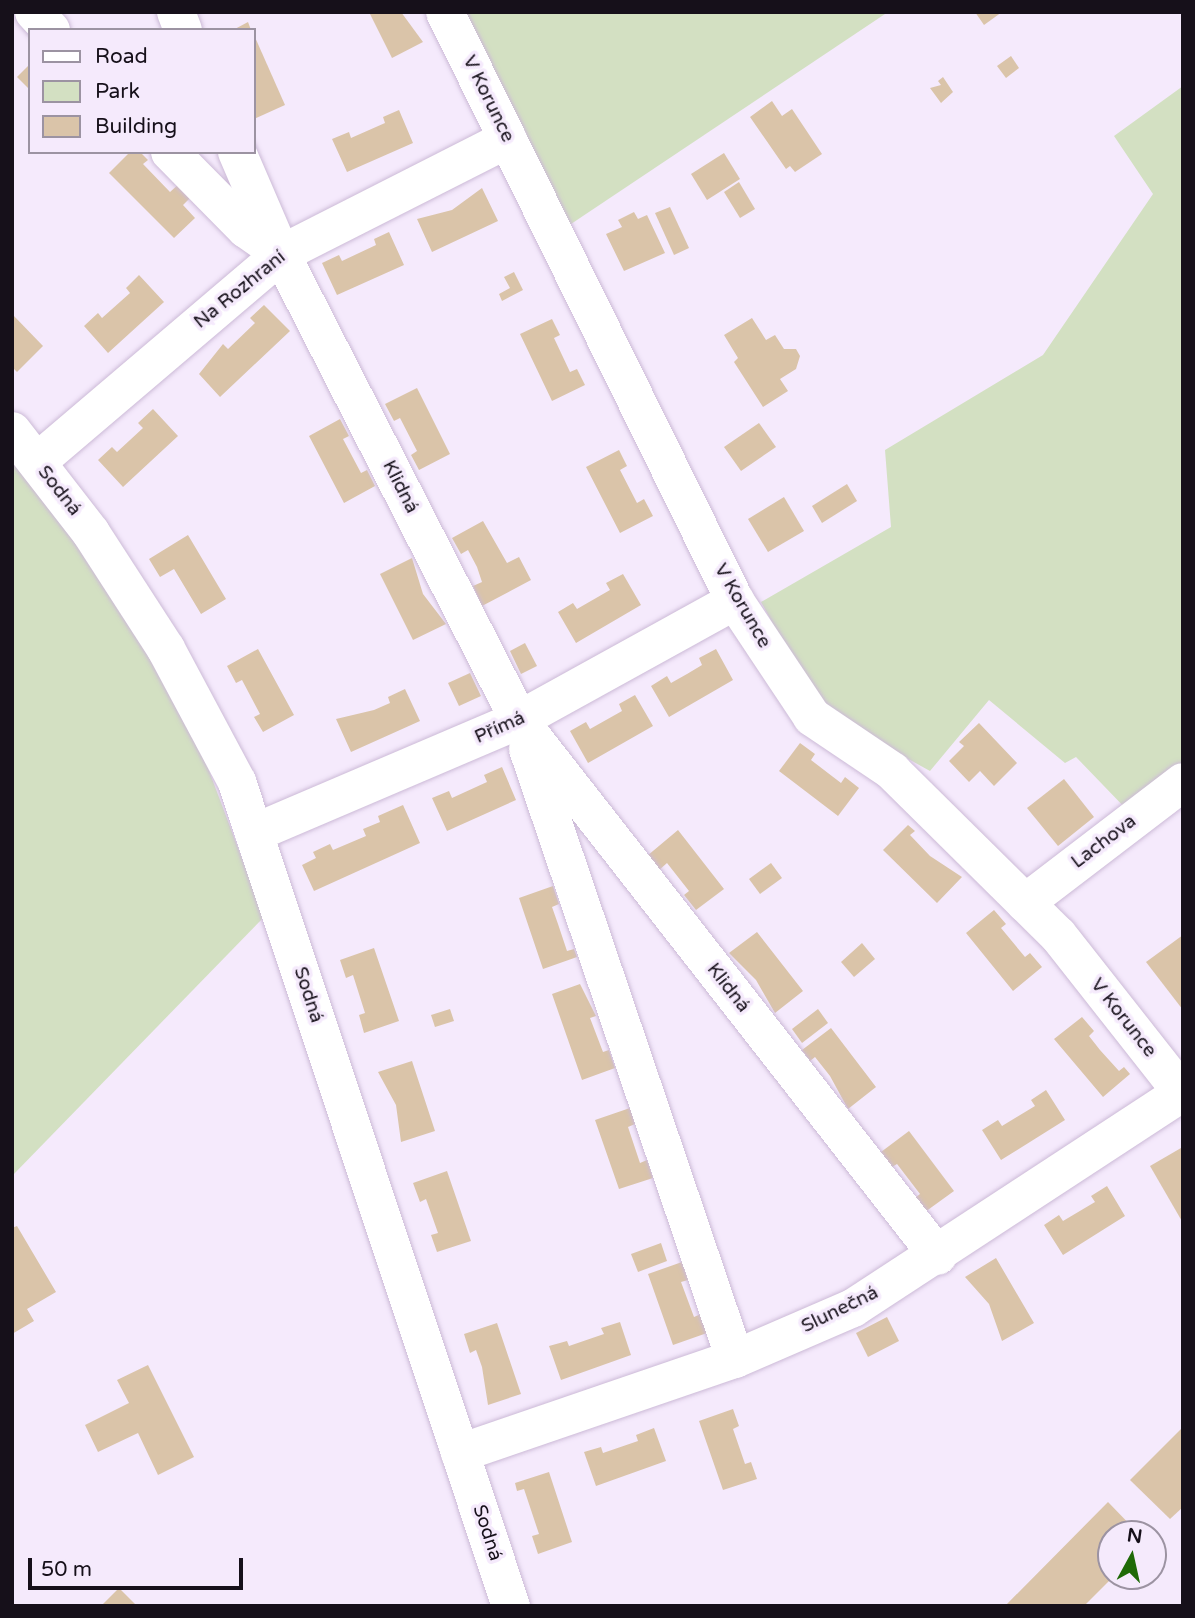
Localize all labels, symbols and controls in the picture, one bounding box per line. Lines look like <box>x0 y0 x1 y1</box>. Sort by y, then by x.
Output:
legend <box>28 28 256 154</box>
text: Road <box>95 44 148 69</box>
street label: V Korunce <box>457 52 519 146</box>
text: Park <box>95 79 140 104</box>
text: Building <box>95 114 177 139</box>
street label: Na Rozhraní <box>190 246 290 334</box>
street label: Klidná <box>377 457 423 517</box>
street label: Sodná <box>32 461 86 521</box>
street label: V Korunce <box>709 560 775 652</box>
street label: Přímá <box>471 707 529 749</box>
street label: Lachova <box>1067 810 1141 874</box>
street label: Klidná <box>702 959 754 1017</box>
street label: Sodná <box>288 964 328 1026</box>
street label: V Korunce <box>1085 974 1161 1062</box>
street label: Slunečná <box>798 1282 882 1338</box>
street label: Sodná <box>467 1502 507 1564</box>
north arrow <box>1097 1520 1167 1590</box>
text: N <box>1126 1524 1144 1548</box>
scale bar <box>32 1544 247 1588</box>
text: 50 m <box>41 1557 92 1582</box>

